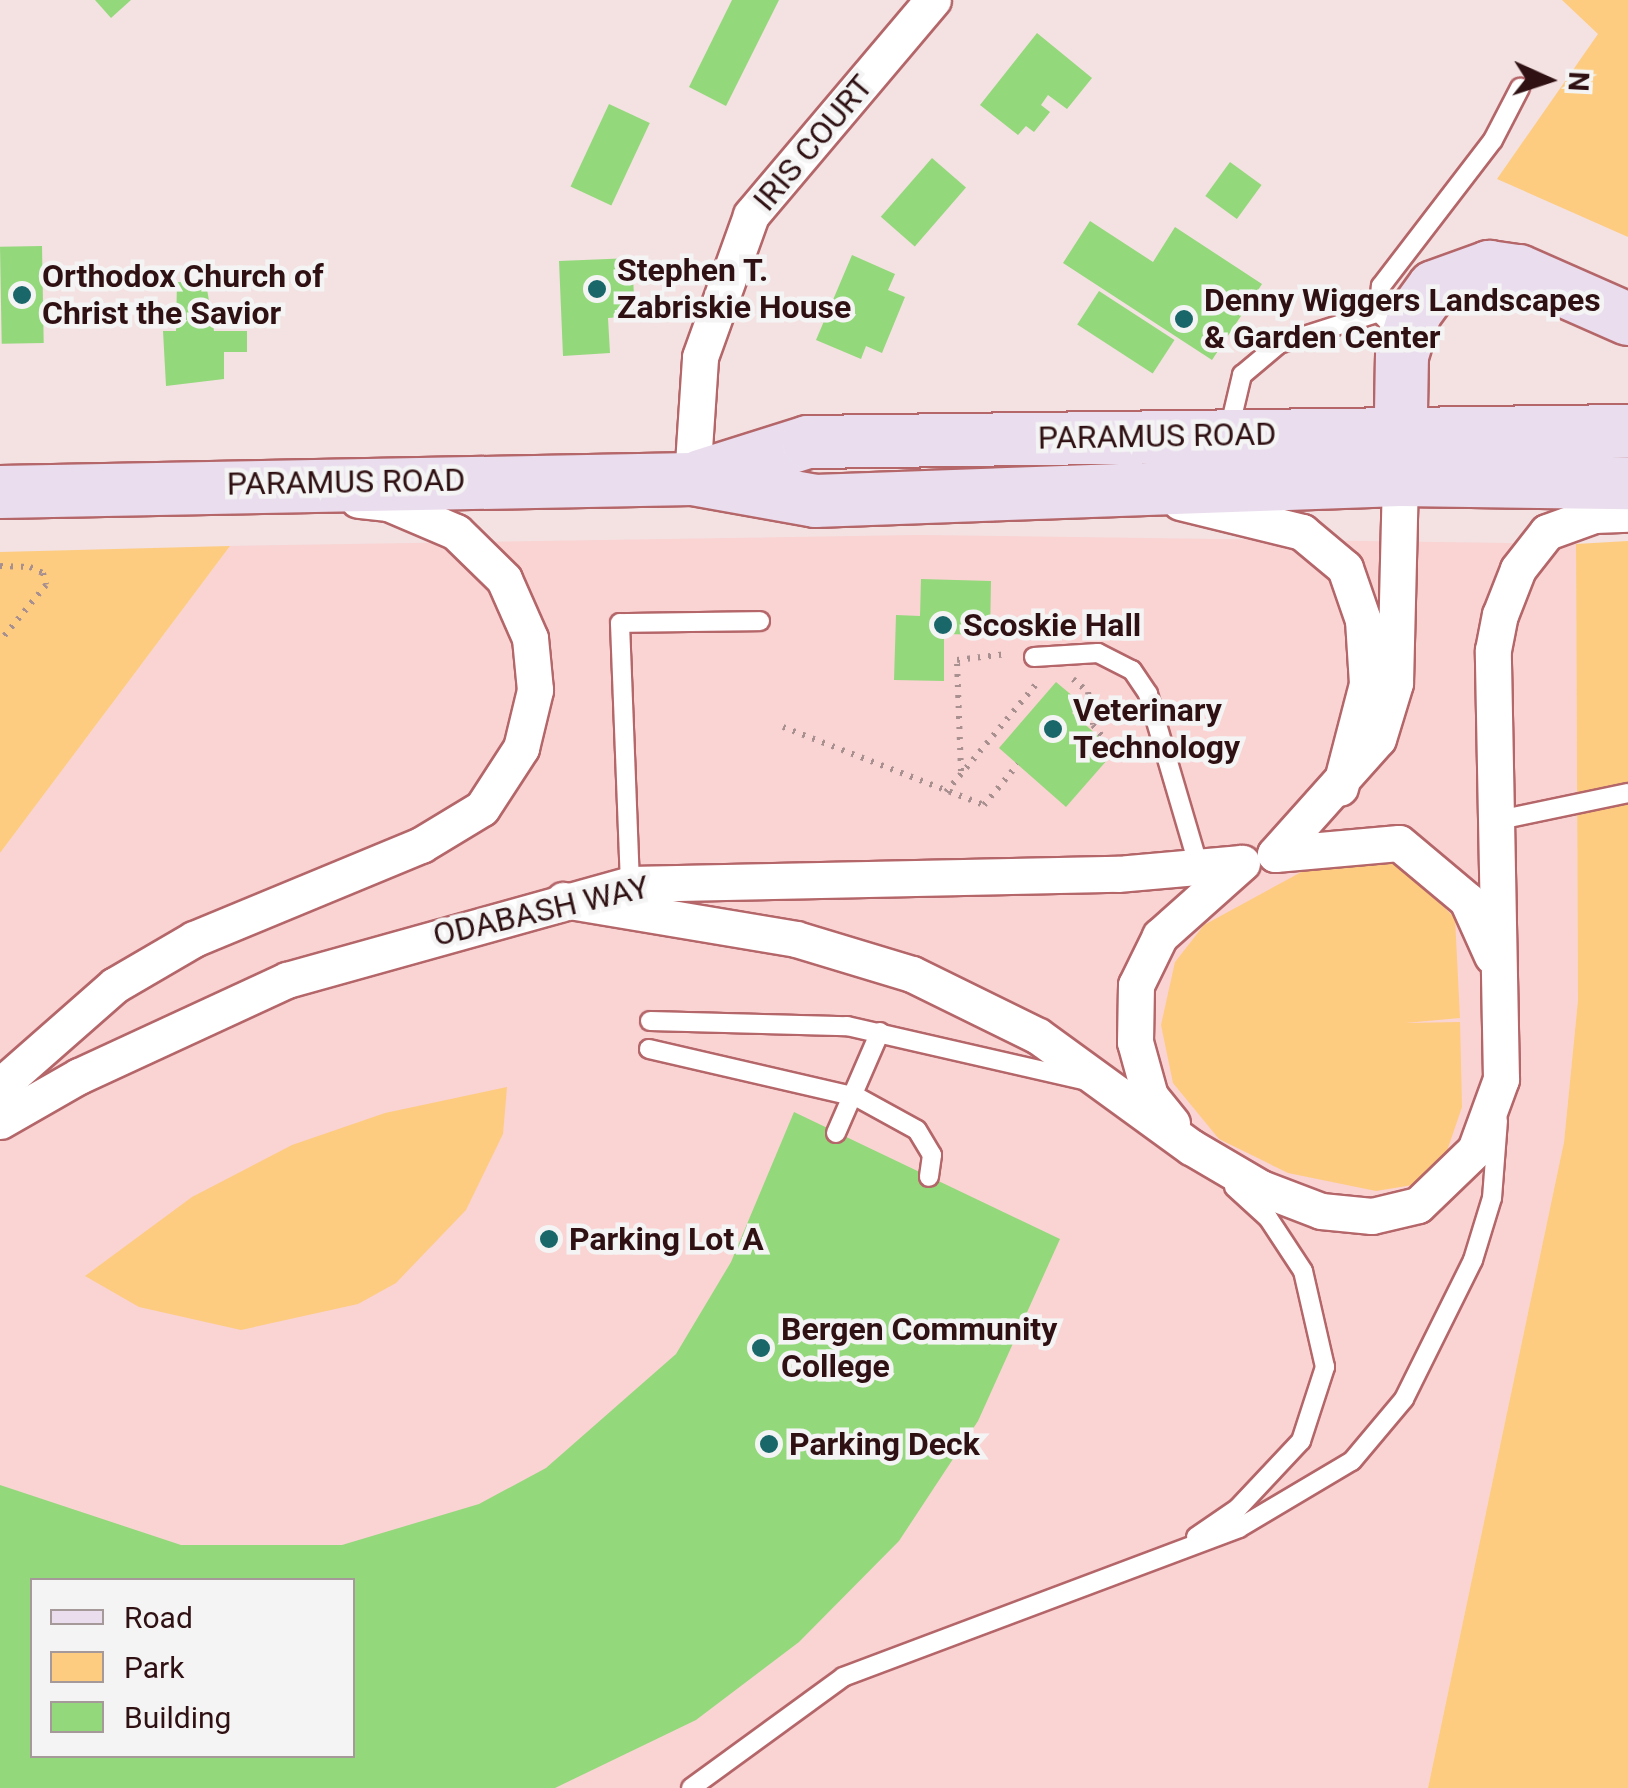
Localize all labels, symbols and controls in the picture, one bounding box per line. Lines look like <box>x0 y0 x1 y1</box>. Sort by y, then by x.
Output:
north arrow <box>1498 30 1598 130</box>
street label: IRIS COURT <box>745 67 881 219</box>
text: N <box>1561 71 1595 92</box>
place label: Stephen T. Zabriskie House <box>617 252 851 327</box>
place label: Orthodox Church of Christ the Savior <box>42 258 324 333</box>
marker: Stephen T. Zabriskie House <box>586 278 608 300</box>
place label: Denny Wiggers Landscapes & Garden Center <box>1204 282 1601 357</box>
marker: Orthodox Church of Christ the Savior <box>11 284 33 306</box>
marker: Denny Wiggers Landscapes & Garden Center <box>1173 308 1195 330</box>
street label: PARAMUS ROAD <box>1037 415 1277 457</box>
street label: PARAMUS ROAD <box>226 461 466 503</box>
place label: Scoskie Hall <box>963 606 1141 644</box>
marker: Scoskie Hall <box>932 614 954 636</box>
place label: Veterinary Technology <box>1073 692 1240 767</box>
marker: Veterinary Technology <box>1042 718 1064 740</box>
street label: ODABASH WAY <box>429 867 653 955</box>
place label: Parking Lot A <box>569 1220 764 1258</box>
marker: Parking Lot A <box>538 1228 560 1250</box>
place label: Bergen Community College <box>781 1311 1057 1386</box>
marker: Bergen Community College <box>750 1337 772 1359</box>
place label: Parking Deck <box>789 1425 980 1463</box>
marker: Parking Deck <box>758 1433 780 1455</box>
legend <box>30 1578 355 1758</box>
text: Road <box>124 1600 193 1635</box>
text: Park <box>124 1650 184 1685</box>
text: Building <box>124 1700 231 1735</box>

